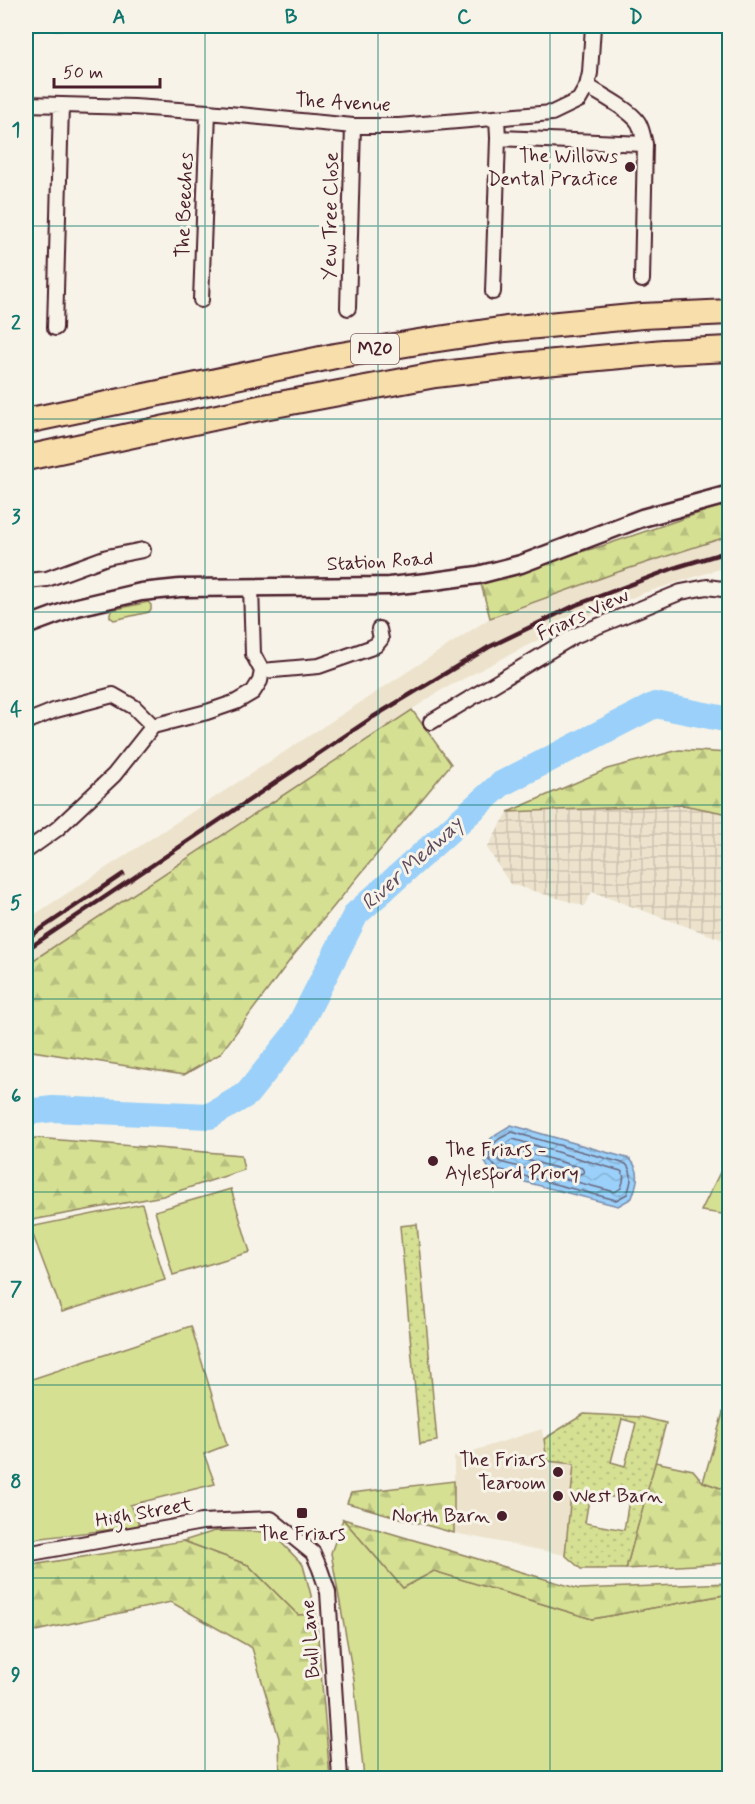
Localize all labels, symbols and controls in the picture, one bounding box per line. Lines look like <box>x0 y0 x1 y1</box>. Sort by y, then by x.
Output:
text: A <box>112 4 126 31</box>
text: B <box>285 4 298 31</box>
text: C <box>457 4 472 31</box>
text: D <box>629 4 643 31</box>
scale bar <box>54 51 160 89</box>
text: 50 m <box>63 61 103 85</box>
street label: The Avenue <box>294 87 392 119</box>
text: 1 <box>12 117 20 144</box>
place label: The Willows Dental Practice <box>487 143 618 193</box>
street label: Yew Tree Close <box>316 151 346 280</box>
street label: The Beeches <box>170 152 200 258</box>
marker: The Willows Dental Practice <box>623 160 637 174</box>
text: 2 <box>11 310 21 337</box>
road number: M20 <box>351 334 399 364</box>
text: 3 <box>11 504 21 531</box>
street label: Station Road <box>326 546 434 578</box>
street label: Friars View <box>533 582 634 648</box>
text: 4 <box>10 697 22 724</box>
water label: River Medway <box>355 810 470 917</box>
text: 5 <box>10 890 22 917</box>
text: 6 <box>11 1083 21 1110</box>
place label: The Friars - Aylesford Priory <box>445 1137 579 1189</box>
marker: The Friars - Aylesford Priory <box>426 1154 440 1168</box>
text: 7 <box>10 1276 22 1303</box>
place label: The Friars Tearoom <box>459 1447 546 1497</box>
marker: The Friars Tearoom <box>551 1465 565 1479</box>
text: 8 <box>10 1469 22 1496</box>
place label: West Barn <box>570 1483 663 1510</box>
marker: West Barn <box>551 1489 565 1503</box>
street label: High Street <box>93 1491 195 1537</box>
place label: North Barn <box>392 1503 490 1530</box>
marker: The Friars <box>295 1506 309 1520</box>
marker: North Barn <box>495 1509 509 1523</box>
place label: The Friars <box>258 1521 346 1548</box>
street label: Bull Lane <box>295 1599 327 1679</box>
text: 9 <box>11 1662 21 1689</box>

